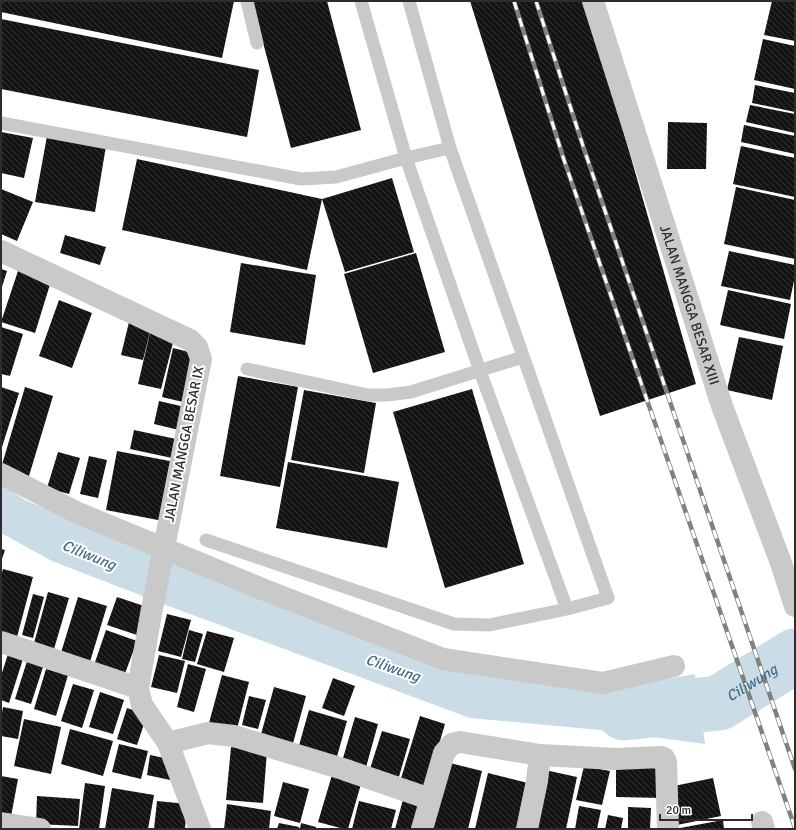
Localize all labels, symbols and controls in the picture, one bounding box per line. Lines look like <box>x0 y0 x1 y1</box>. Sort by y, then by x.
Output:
street label: JALAN MANGGA BESAR XIII <box>656 223 723 387</box>
street label: JALAN MANGGA BESAR IX <box>161 365 207 523</box>
water label: Ciliwung <box>59 536 120 574</box>
water label: Ciliwung <box>363 650 424 686</box>
water label: Ciliwung <box>723 660 781 705</box>
scale bar <box>660 796 752 822</box>
text: 20 m <box>666 803 691 818</box>

